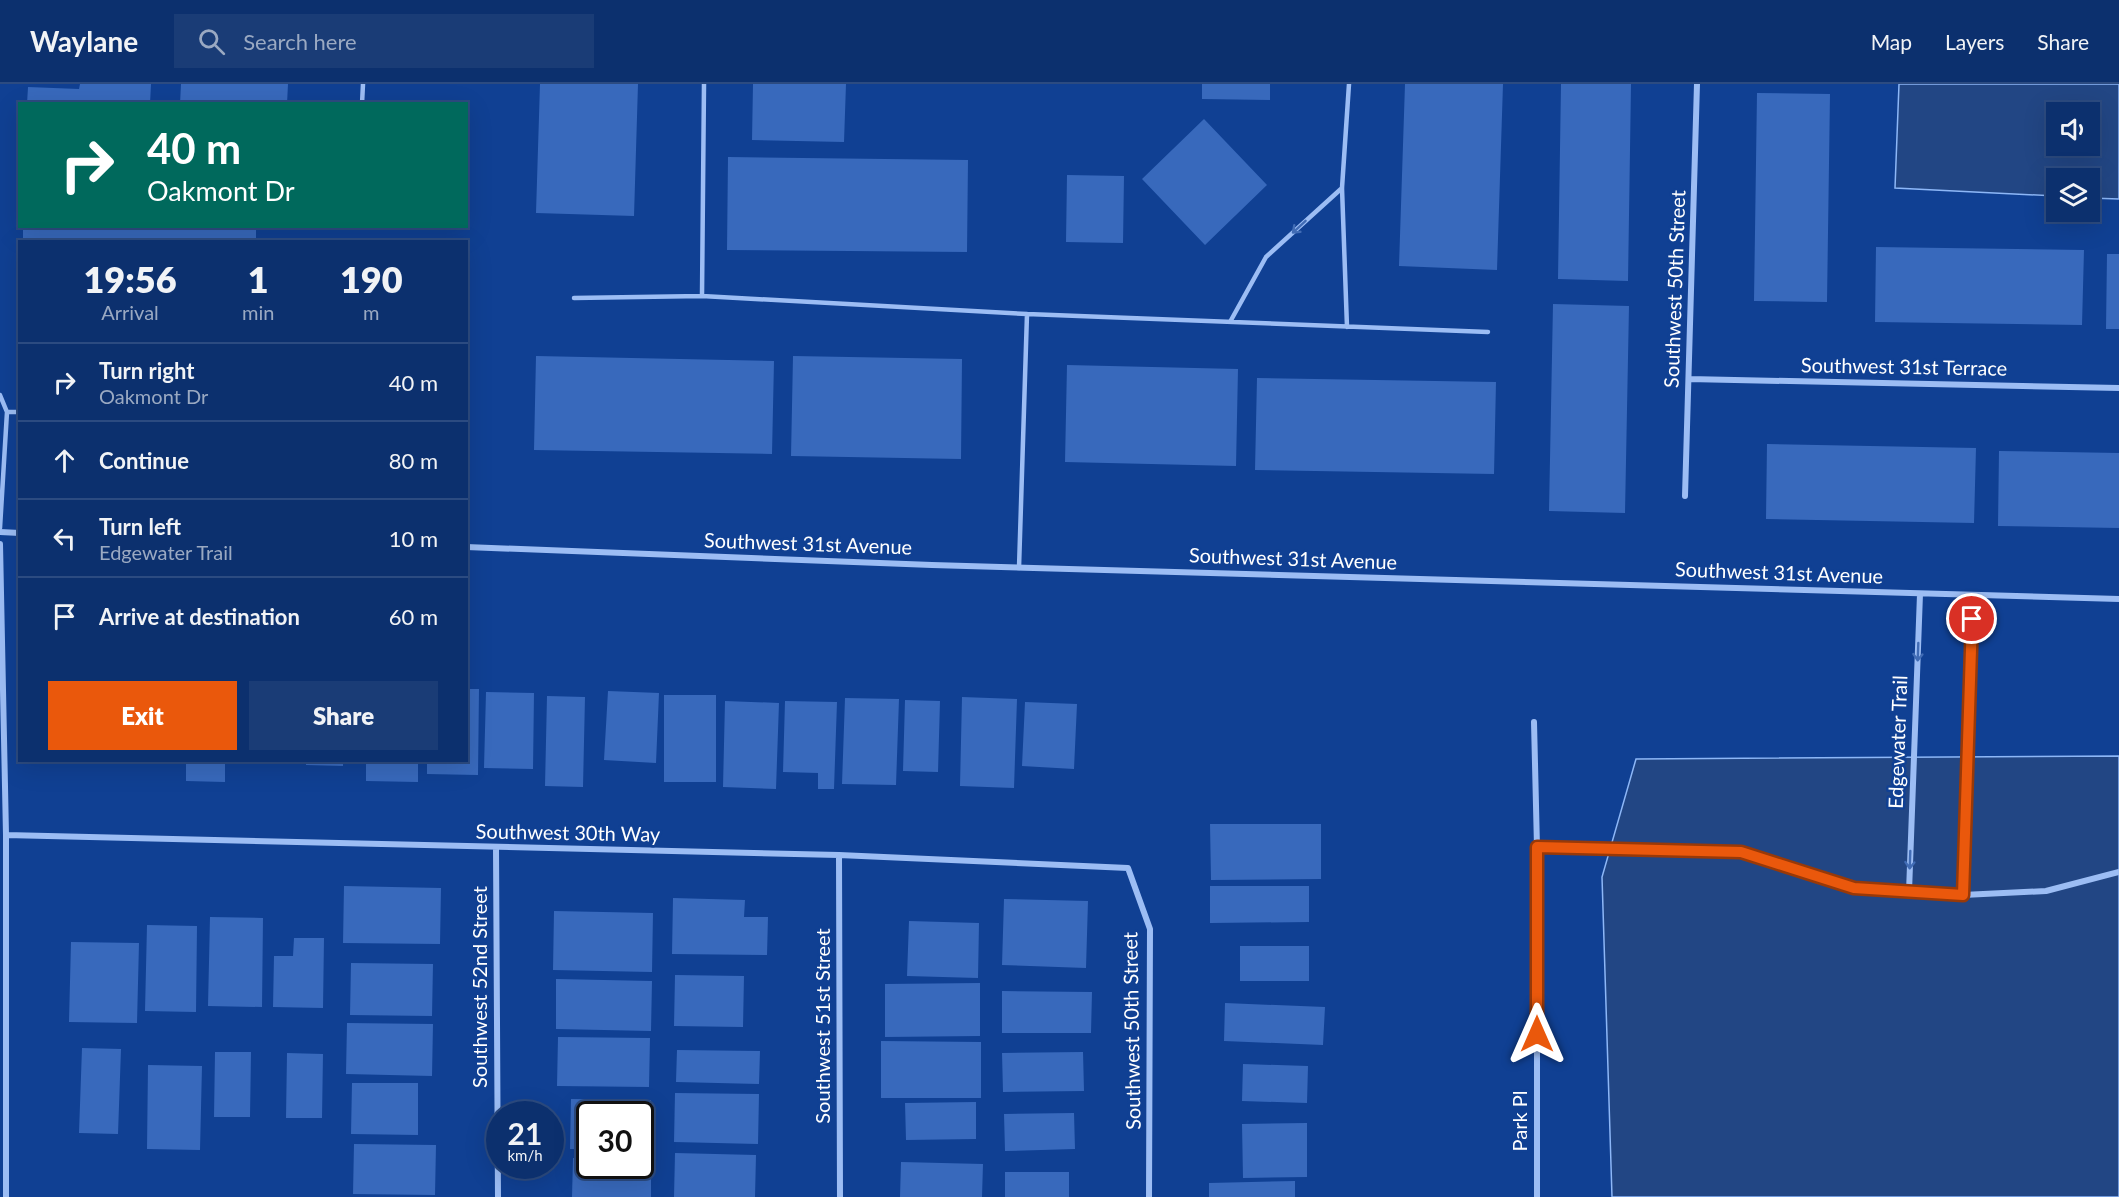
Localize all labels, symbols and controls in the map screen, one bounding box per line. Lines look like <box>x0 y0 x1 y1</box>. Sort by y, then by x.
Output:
search box <box>174 14 594 68</box>
text: Waylane <box>30 24 138 58</box>
icon: search <box>195 25 228 58</box>
text: Search here <box>243 28 357 55</box>
text: Map <box>1871 29 1912 54</box>
text: Layers <box>1945 29 2004 54</box>
text: Share <box>2037 29 2089 54</box>
map controls <box>2046 102 2100 222</box>
button: sound <box>2046 102 2100 156</box>
text: 40 m <box>147 123 241 173</box>
icon: right <box>48 126 126 204</box>
button: layers <box>2046 168 2100 222</box>
text: Oakmont Dr <box>147 174 294 207</box>
street label: Southwest 50th Street <box>1659 190 1689 388</box>
one-way arrow <box>1291 220 1306 234</box>
text: 19:56 <box>83 257 177 301</box>
text: 1 <box>248 257 269 301</box>
text: 190 <box>340 257 403 301</box>
text: Arrival <box>101 300 159 324</box>
text: min <box>242 300 274 324</box>
text: m <box>363 300 379 324</box>
street label: Southwest 31st Terrace <box>1801 352 2007 380</box>
text: Turn right <box>99 357 194 384</box>
icon: right <box>48 366 81 399</box>
text: 40 m <box>389 369 438 396</box>
text: Oakmont Dr <box>99 384 208 408</box>
icon: ahead <box>48 444 81 477</box>
text: Continue <box>99 447 189 474</box>
text: 80 m <box>389 447 438 474</box>
text: Turn left <box>99 513 181 540</box>
icon: left <box>48 522 81 555</box>
text: 10 m <box>389 525 438 552</box>
street label: Southwest 31st Avenue <box>704 527 913 559</box>
text: Edgewater Trail <box>99 540 233 564</box>
street label: Southwest 31st Avenue <box>1189 542 1398 574</box>
street label: Southwest 31st Avenue <box>1675 556 1884 588</box>
pin <box>1946 593 1997 644</box>
icon: arrive <box>48 600 81 633</box>
icon: arrive <box>1955 602 1988 635</box>
text: Arrive at destination <box>99 603 300 630</box>
text: 60 m <box>389 603 438 630</box>
one-way arrow <box>1912 642 1923 662</box>
street label: Edgewater Trail <box>1883 675 1911 809</box>
button: Exit <box>48 681 237 750</box>
button: Share <box>249 681 438 750</box>
street label: Southwest 30th Way <box>476 818 661 846</box>
one-way arrow <box>1904 850 1916 870</box>
street label: Southwest 52nd Street <box>467 886 491 1088</box>
street label: Southwest 51st Street <box>810 928 834 1124</box>
street label: Southwest 50th Street <box>1117 932 1145 1130</box>
position arrow <box>1505 1002 1569 1066</box>
street label: Park Pl <box>1507 1091 1531 1151</box>
speed limit sign: 30 <box>576 1101 654 1179</box>
text: 21 <box>508 1115 542 1151</box>
text: km/h <box>507 1146 543 1164</box>

